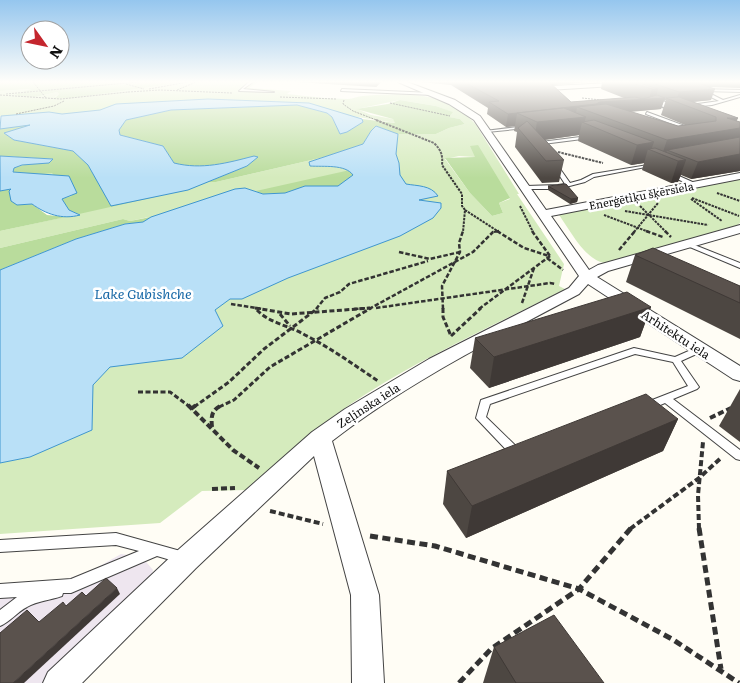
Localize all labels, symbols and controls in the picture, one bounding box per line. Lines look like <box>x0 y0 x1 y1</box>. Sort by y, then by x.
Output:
north arrow <box>20 20 70 70</box>
text: N <box>45 42 68 63</box>
street label: Enerģētiķu šķērsiela <box>587 177 695 214</box>
water label: Lake Gubishche <box>94 283 192 303</box>
street label: Arhitektu iela <box>638 305 714 363</box>
street label: Zeļinska iela <box>333 378 403 432</box>

